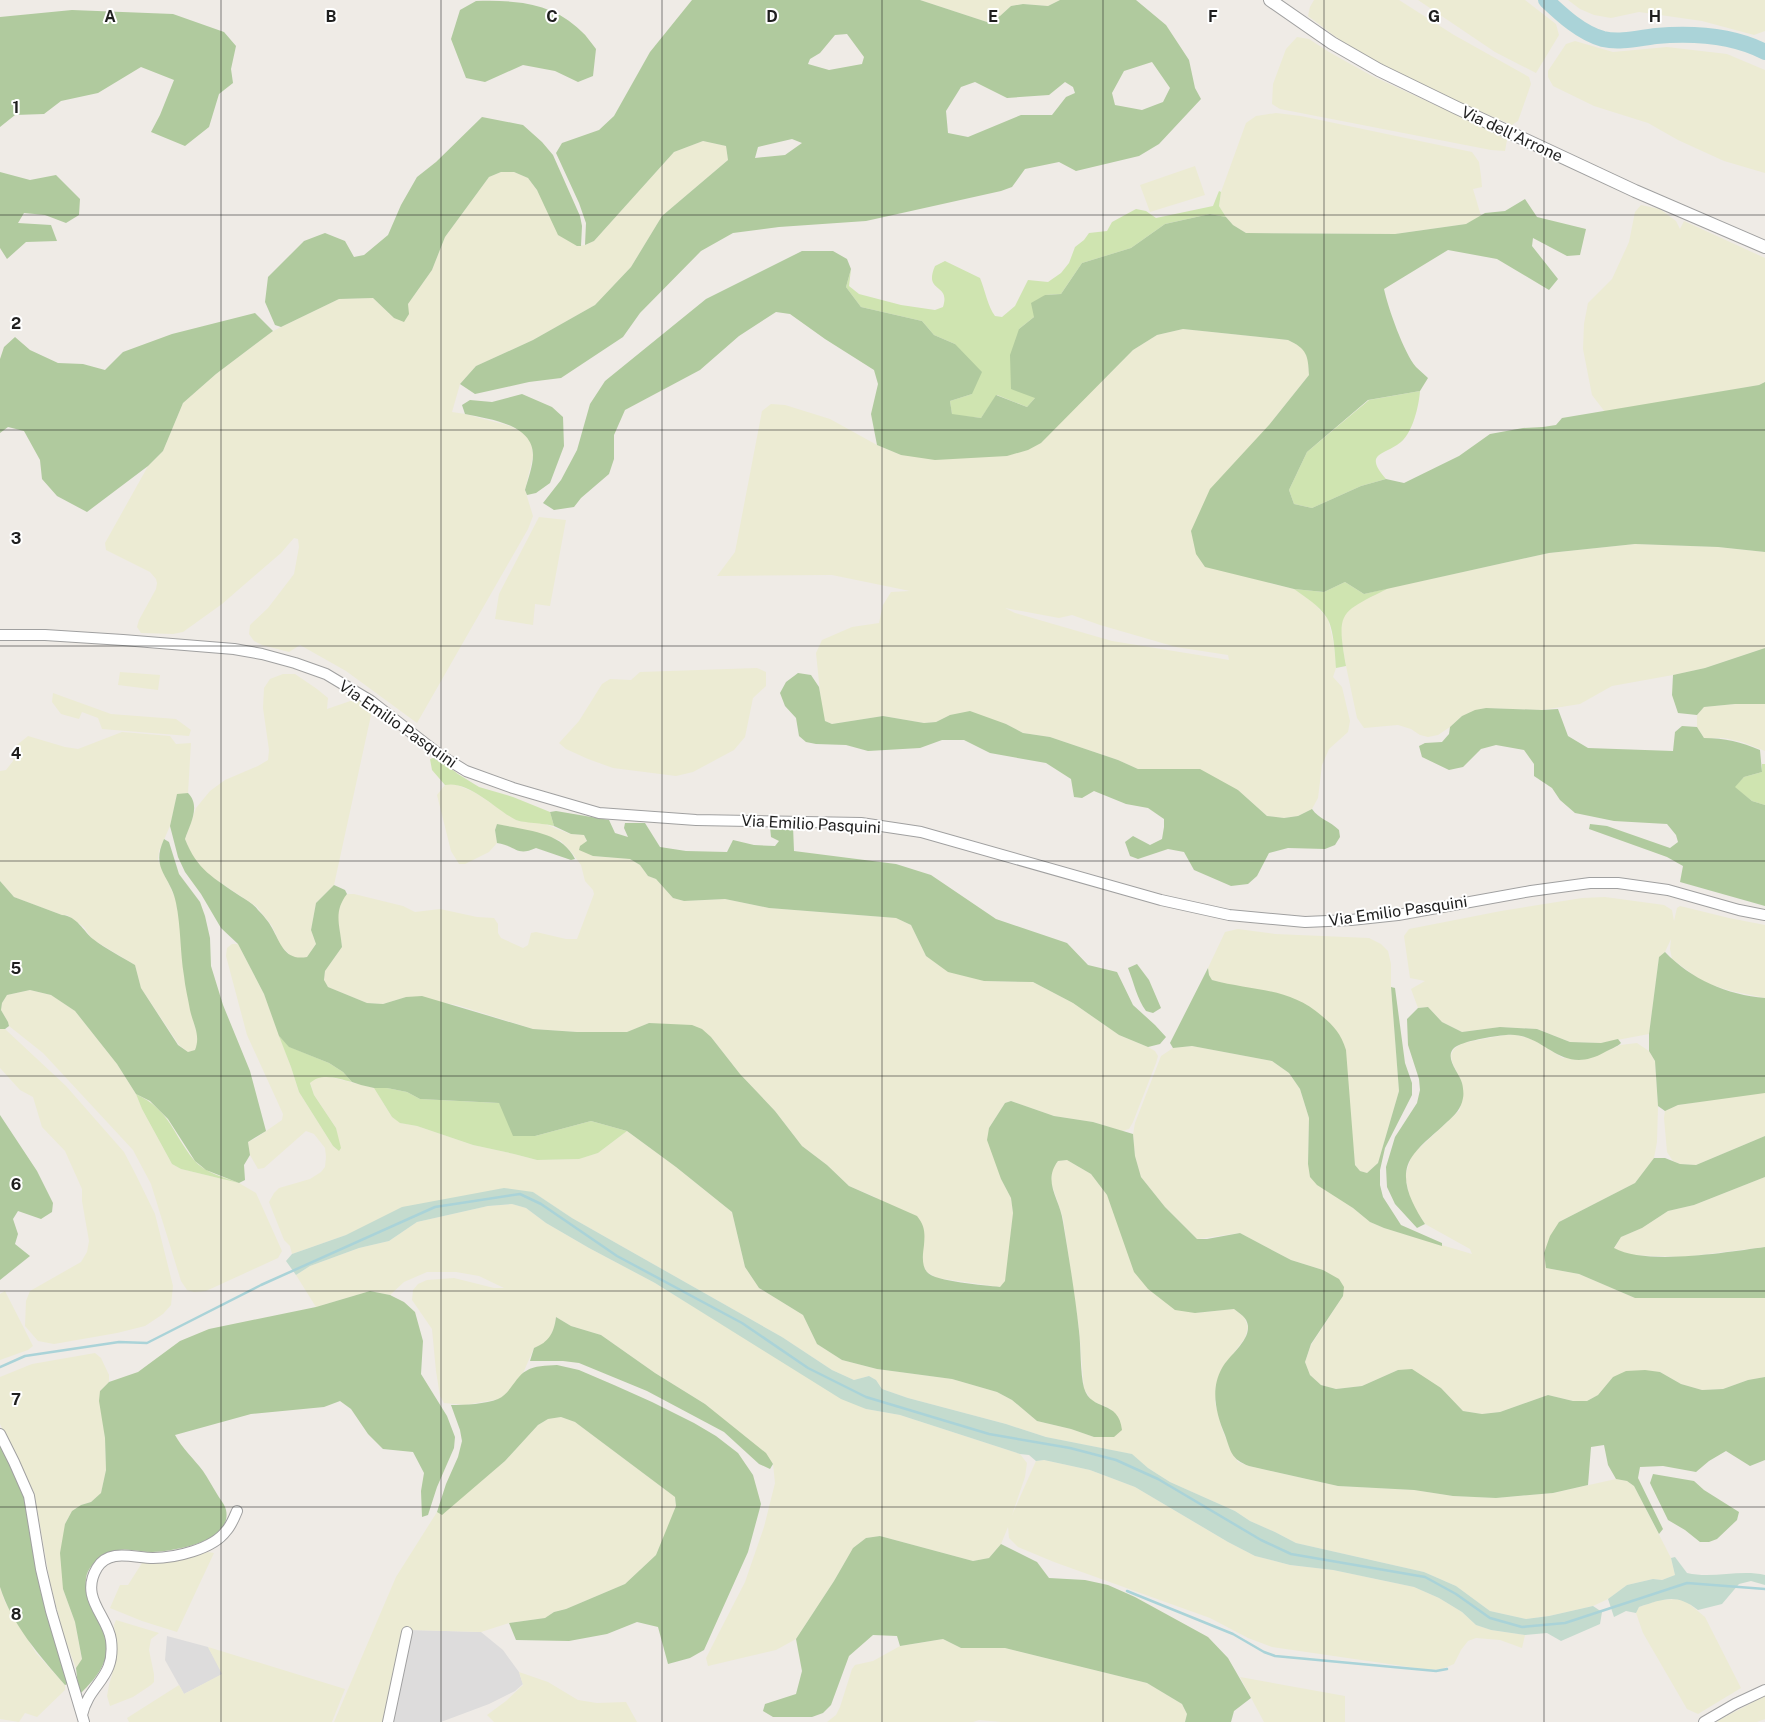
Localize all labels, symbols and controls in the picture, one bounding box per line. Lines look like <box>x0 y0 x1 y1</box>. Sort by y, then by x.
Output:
text: A <box>104 7 116 26</box>
text: B <box>326 7 337 26</box>
text: C <box>546 7 558 26</box>
text: D <box>766 7 778 26</box>
text: E <box>988 7 998 26</box>
text: F <box>1208 7 1218 26</box>
text: G <box>1428 7 1440 26</box>
text: H <box>1649 7 1661 26</box>
text: 1 <box>13 98 19 117</box>
street label: Via dell'Arrone <box>1458 102 1566 166</box>
text: 2 <box>11 314 21 333</box>
text: 3 <box>11 529 21 548</box>
street label: Via Emilio Pasquini <box>335 676 461 772</box>
text: 4 <box>11 744 22 763</box>
street label: Via Emilio Pasquini <box>741 811 881 837</box>
street label: Via Emilio Pasquini <box>1327 892 1469 930</box>
text: 5 <box>11 959 22 978</box>
text: 6 <box>11 1175 21 1194</box>
text: 7 <box>11 1390 21 1409</box>
text: 8 <box>11 1605 22 1624</box>

